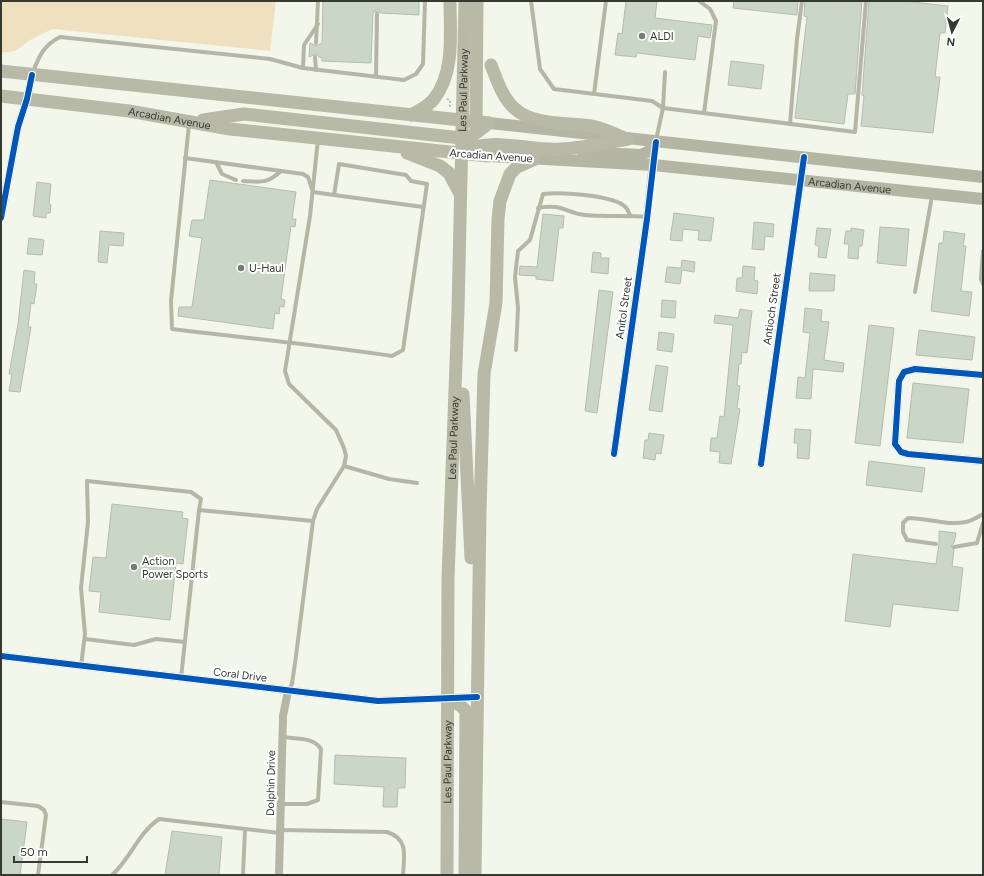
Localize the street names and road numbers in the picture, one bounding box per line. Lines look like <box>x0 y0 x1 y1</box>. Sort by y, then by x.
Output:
street label: Les Paul Parkway <box>456 48 470 132</box>
street label: Arcadian Avenue <box>127 104 212 132</box>
street label: Arcadian Avenue <box>449 147 533 165</box>
street label: Arcadian Avenue <box>808 175 892 196</box>
street label: Antioch Street <box>761 272 783 346</box>
street label: Anitol Street <box>613 276 635 340</box>
street label: Les Paul Parkway <box>445 396 461 480</box>
street label: Coral Drive <box>212 665 268 685</box>
street label: Les Paul Parkway <box>441 720 454 804</box>
street label: Dolphin Drive <box>264 750 278 816</box>

